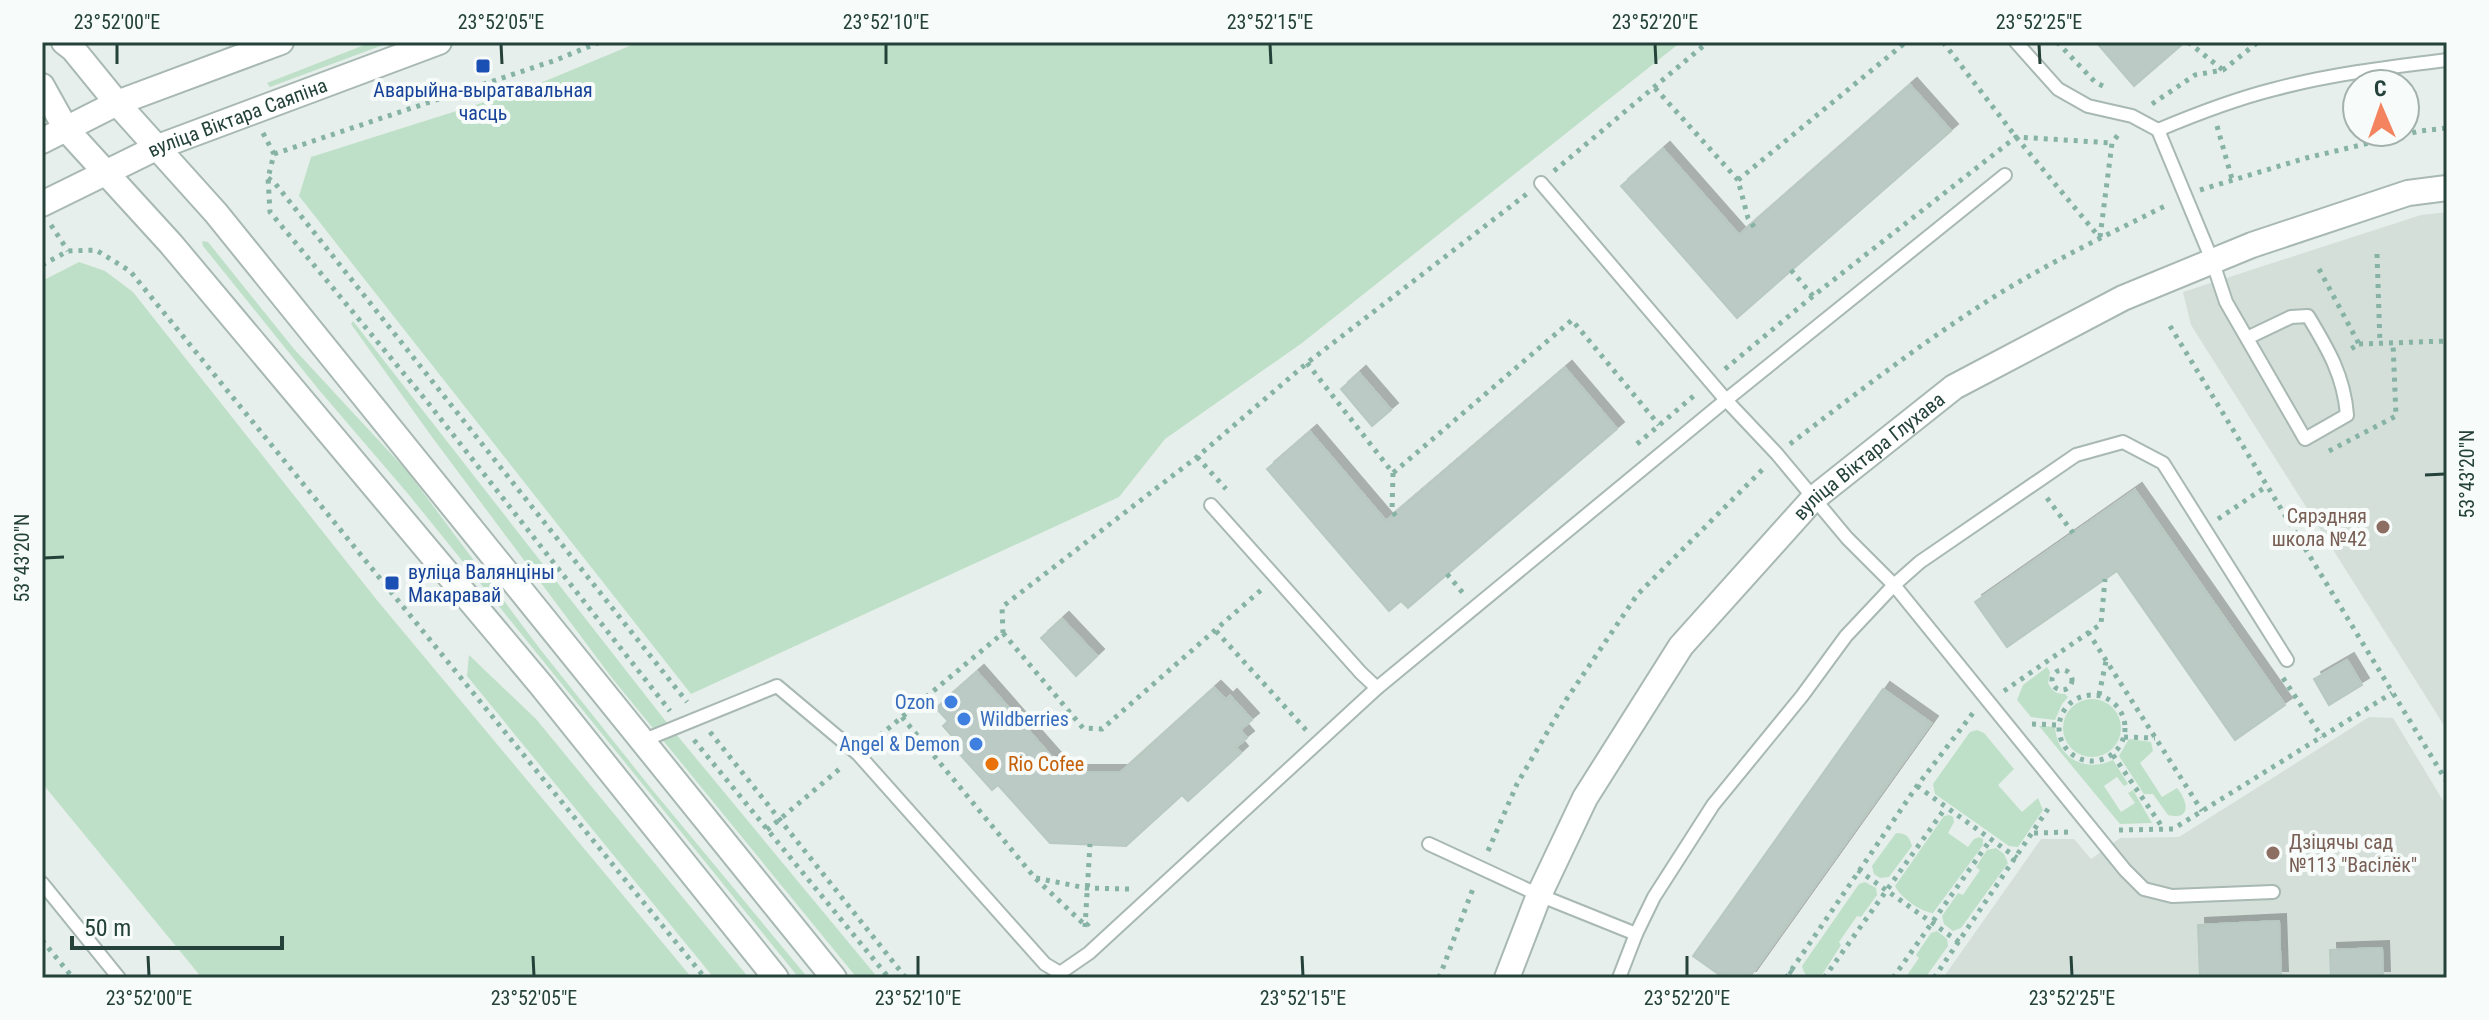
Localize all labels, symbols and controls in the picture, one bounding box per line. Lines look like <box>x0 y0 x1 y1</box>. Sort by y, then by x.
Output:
text: 23°52'00"E <box>74 10 160 34</box>
text: 23°52'05"E <box>458 10 544 34</box>
text: 23°52'10"E <box>843 10 929 34</box>
text: 23°52'15"E <box>1227 10 1313 34</box>
text: 23°52'20"E <box>1612 10 1698 34</box>
text: 23°52'25"E <box>1996 10 2082 34</box>
marker: Аварыйна-выратавальная часць <box>474 57 492 75</box>
north arrow <box>2341 68 2421 148</box>
street label: вуліца Віктара Саяпіна <box>144 73 330 162</box>
text: С <box>2374 76 2387 101</box>
place label: Аварыйна-выратавальная часць <box>373 78 593 125</box>
street label: вуліца Віктара Глухава <box>1788 387 1949 525</box>
text: 53°43'20"N <box>2455 429 2479 519</box>
place label: Сярэдняя школа №42 <box>2272 504 2367 551</box>
text: 53°43'20"N <box>10 513 34 603</box>
marker: Сярэдняя школа №42 <box>2374 518 2392 536</box>
place label: вуліца Валянціны Макаравай <box>408 560 555 607</box>
marker: вуліца Валянціны Макаравай <box>383 574 401 592</box>
place label: Ozon <box>895 690 935 714</box>
marker: Ozon <box>942 693 960 711</box>
place label: Wildberries <box>980 707 1069 731</box>
marker: Wildberries <box>955 710 973 728</box>
place label: Angel & Demon <box>839 732 960 756</box>
marker: Angel & Demon <box>967 735 985 753</box>
place label: Rio Cofee <box>1008 752 1084 776</box>
marker: Rio Cofee <box>983 755 1001 773</box>
place label: Дзіцячы сад №113 "Васілёк" <box>2289 830 2417 877</box>
marker: Дзіцячы сад №113 "Васілёк" <box>2264 844 2282 862</box>
scale bar <box>72 900 282 950</box>
text: 50 m <box>84 914 131 942</box>
text: 23°52'00"E <box>106 986 192 1010</box>
text: 23°52'05"E <box>491 986 577 1010</box>
text: 23°52'10"E <box>875 986 961 1010</box>
text: 23°52'15"E <box>1260 986 1346 1010</box>
text: 23°52'20"E <box>1644 986 1730 1010</box>
text: 23°52'25"E <box>2029 986 2115 1010</box>

